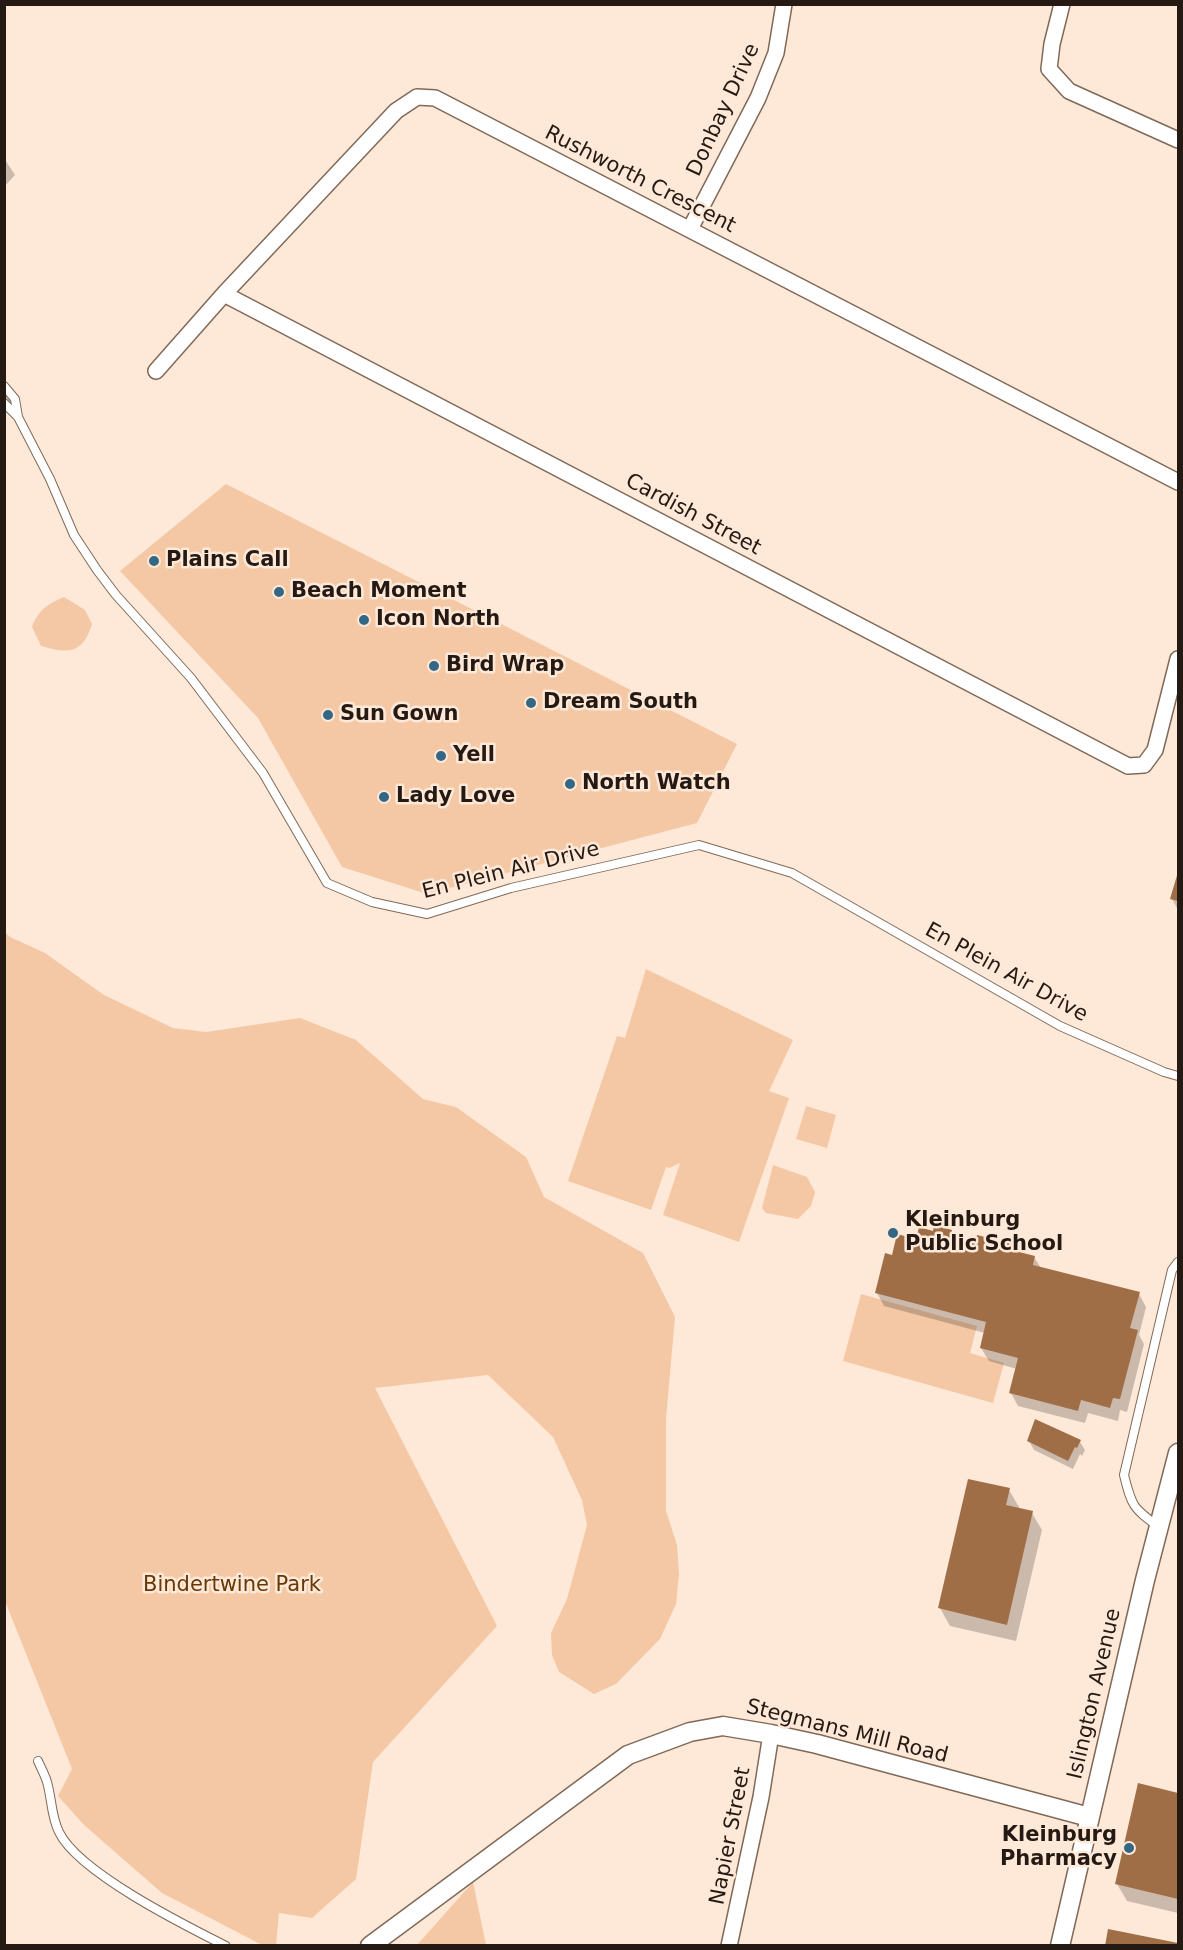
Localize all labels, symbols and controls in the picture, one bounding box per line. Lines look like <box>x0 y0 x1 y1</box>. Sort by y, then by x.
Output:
street label: Donbay Drive <box>682 40 766 180</box>
street label: Rushworth Crescent <box>540 121 740 239</box>
street label: Cardish Street <box>621 469 765 561</box>
place label: Plains Call <box>166 548 289 574</box>
marker: Plains Call <box>147 554 161 568</box>
place label: Beach Moment <box>291 579 467 605</box>
marker: Beach Moment <box>272 585 286 599</box>
place label: Icon North <box>376 607 500 633</box>
marker: Icon North <box>357 613 371 627</box>
place label: Bird Wrap <box>446 653 564 679</box>
marker: Bird Wrap <box>427 659 441 673</box>
place label: Dream South <box>543 690 698 716</box>
marker: Dream South <box>524 696 538 710</box>
place label: Sun Gown <box>340 702 458 728</box>
marker: Sun Gown <box>321 708 335 722</box>
place label: Yell <box>453 743 495 769</box>
marker: Yell <box>434 749 448 763</box>
place label: North Watch <box>582 771 731 797</box>
marker: North Watch <box>563 777 577 791</box>
place label: Lady Love <box>396 784 515 810</box>
marker: Lady Love <box>377 790 391 804</box>
street label: En Plein Air Drive <box>420 837 602 905</box>
street label: En Plein Air Drive <box>920 918 1092 1028</box>
place label: Kleinburg Public School <box>905 1208 1063 1258</box>
marker: Kleinburg Public School <box>886 1226 900 1240</box>
park label: Bindertwine Park <box>143 1573 321 1599</box>
street label: Islington Avenue <box>1063 1606 1127 1782</box>
street label: Stegmans Mill Road <box>743 1695 951 1769</box>
street label: Napier Street <box>705 1765 757 1907</box>
place label: Kleinburg Pharmacy <box>1000 1823 1117 1873</box>
marker: Kleinburg Pharmacy <box>1122 1841 1136 1855</box>

